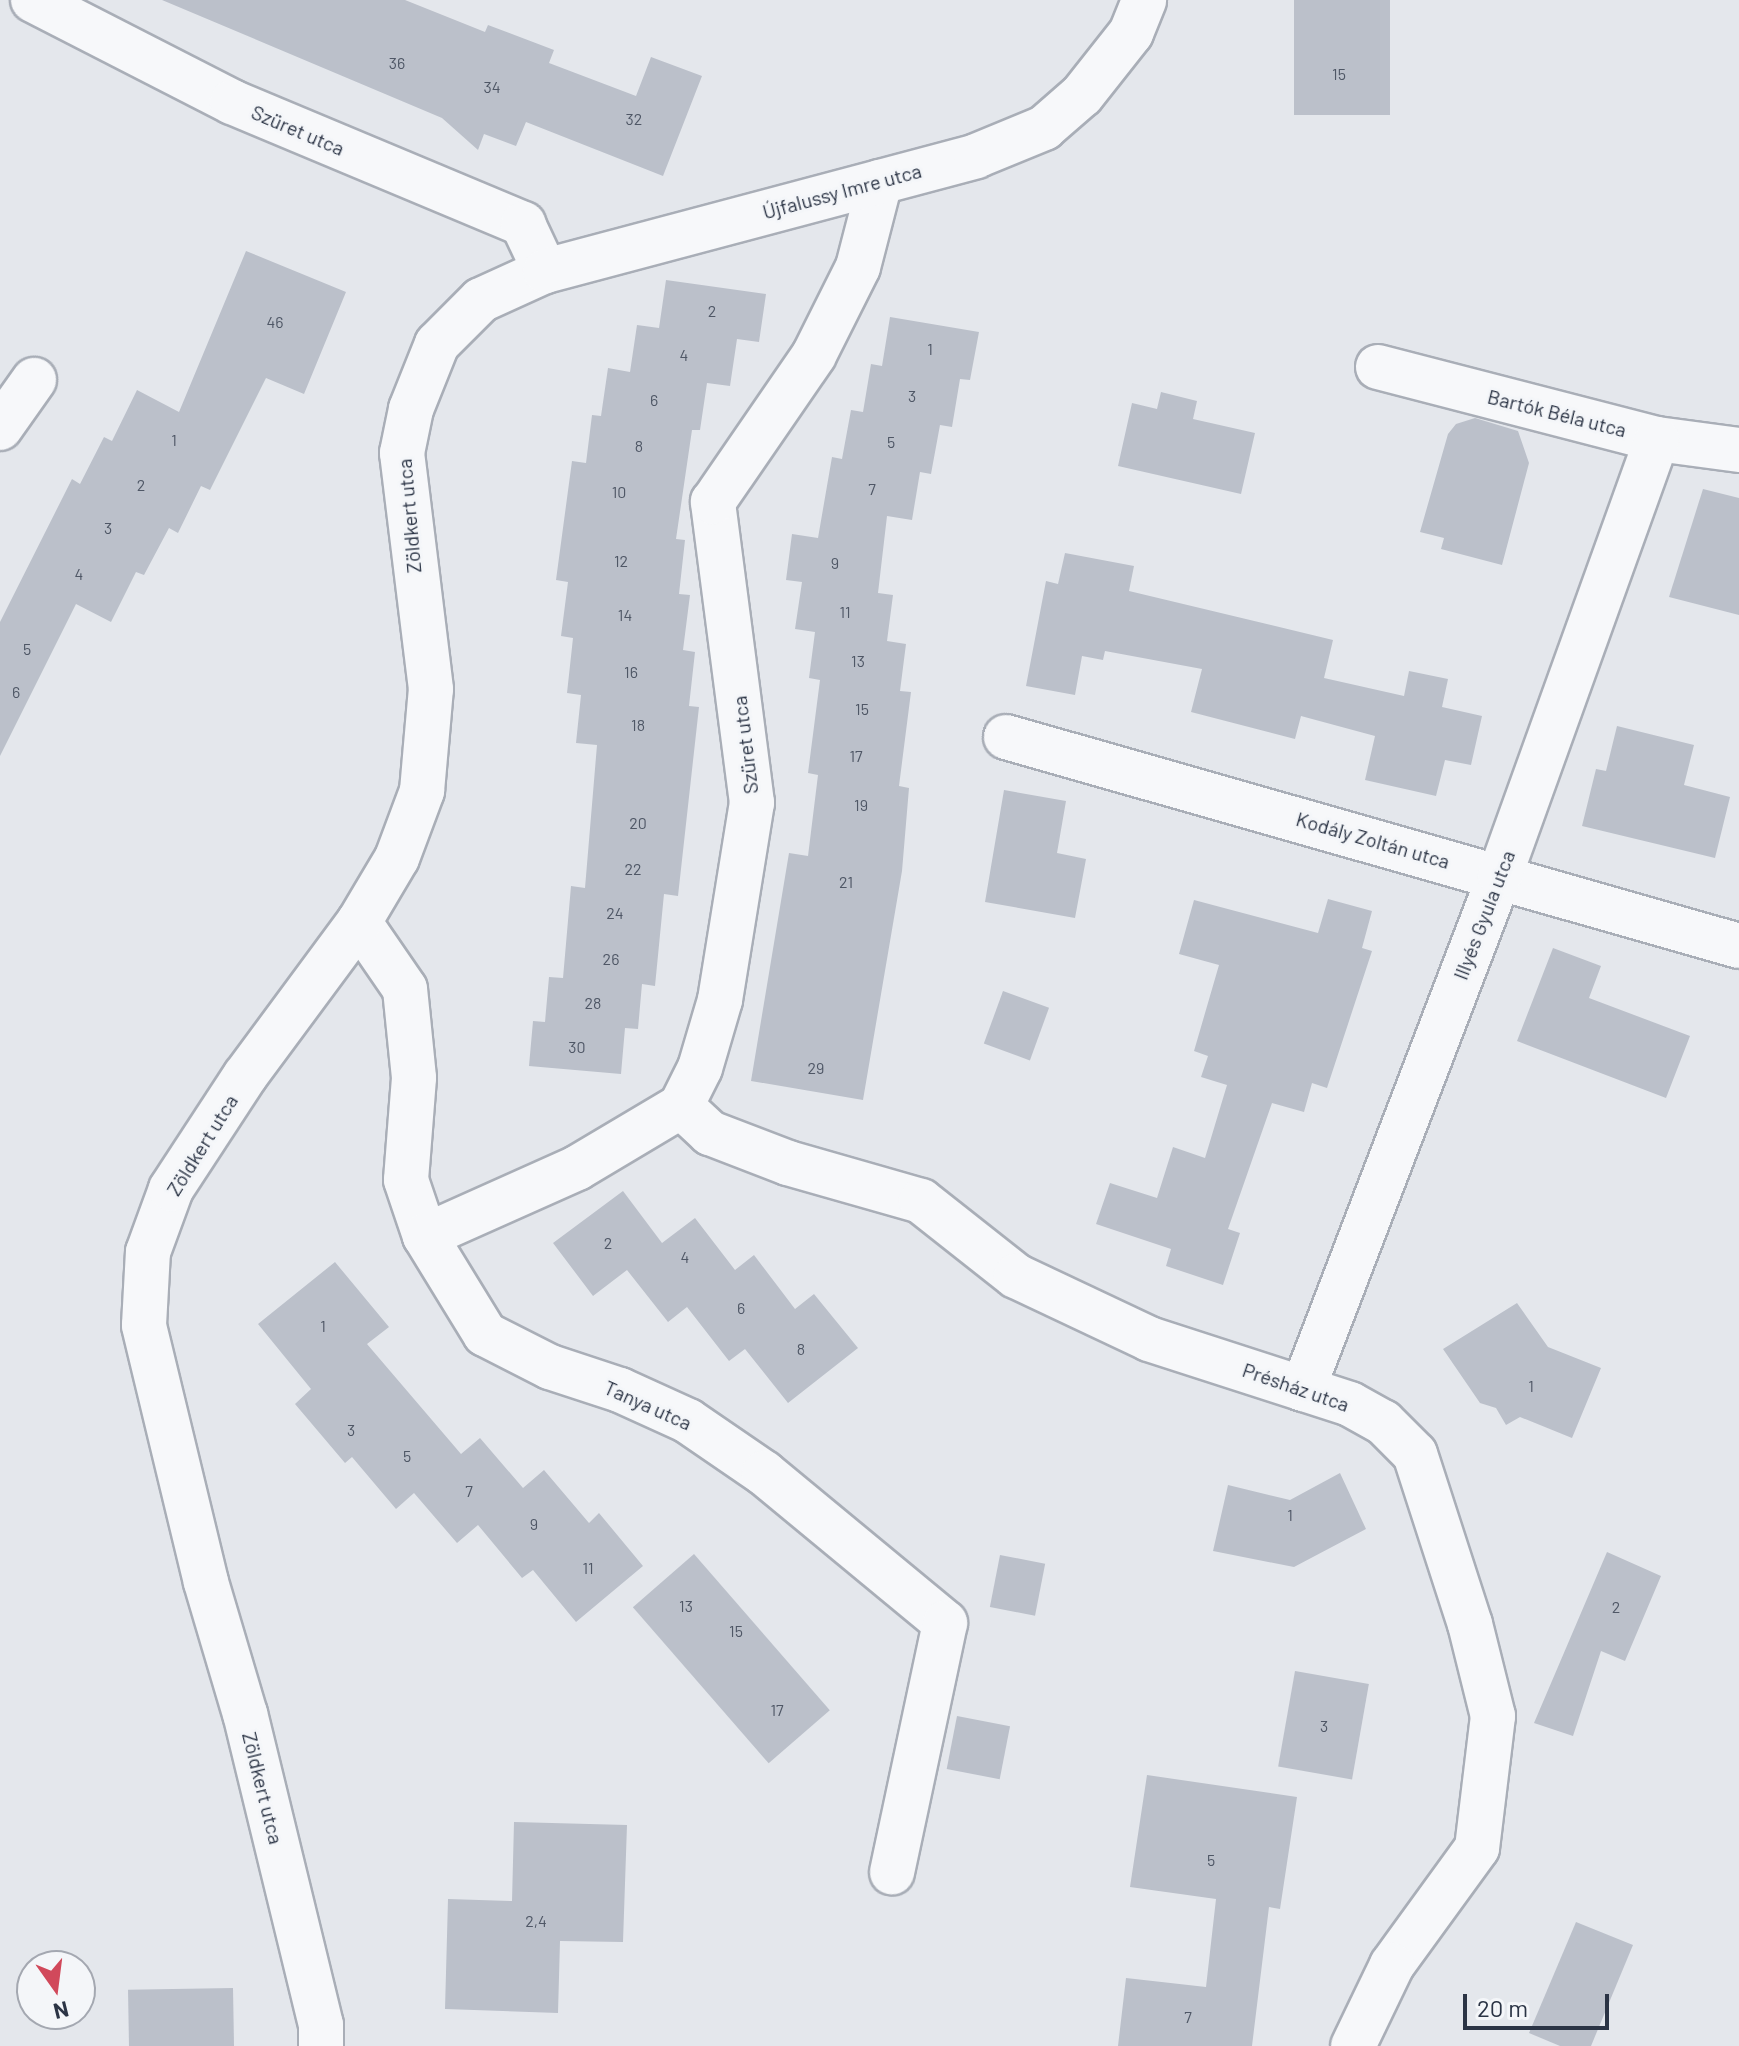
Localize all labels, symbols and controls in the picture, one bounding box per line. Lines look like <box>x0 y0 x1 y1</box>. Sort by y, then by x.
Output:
house number: 36 <box>389 53 405 73</box>
house number: 15 <box>1332 64 1346 84</box>
house number: 34 <box>483 77 501 97</box>
street label: Szüret utca <box>248 100 348 160</box>
house number: 32 <box>626 109 642 129</box>
street label: Újfalussy Imre utca <box>760 158 924 224</box>
house number: 2 <box>708 301 716 321</box>
house number: 46 <box>266 312 284 332</box>
house number: 1 <box>927 339 933 359</box>
house number: 4 <box>680 345 688 365</box>
street label: Bartók Béla utca <box>1485 384 1629 442</box>
house number: 3 <box>908 386 916 406</box>
house number: 6 <box>650 390 658 410</box>
house number: 1 <box>171 430 177 450</box>
house number: 5 <box>887 432 895 452</box>
house number: 8 <box>635 436 643 456</box>
street label: Zöldkert utca <box>392 458 426 574</box>
house number: 2 <box>137 475 145 495</box>
house number: 7 <box>868 479 876 499</box>
house number: 10 <box>612 482 626 502</box>
house number: 3 <box>104 518 112 538</box>
house number: 12 <box>614 551 628 571</box>
house number: 9 <box>831 553 839 573</box>
house number: 4 <box>75 564 83 584</box>
house number: 11 <box>839 602 851 622</box>
house number: 14 <box>618 605 632 625</box>
house number: 5 <box>23 639 31 659</box>
house number: 13 <box>851 651 865 671</box>
house number: 16 <box>624 662 638 682</box>
house number: 6 <box>12 682 20 702</box>
street label: Szüret utca <box>727 695 763 795</box>
house number: 15 <box>855 699 869 719</box>
house number: 18 <box>631 715 645 735</box>
house number: 17 <box>849 746 863 766</box>
house number: 19 <box>854 795 868 815</box>
street label: Kodály Zoltán utca <box>1293 807 1453 873</box>
house number: 20 <box>629 813 647 833</box>
street label: Illyés Gyula utca <box>1448 847 1520 983</box>
house number: 22 <box>624 859 642 879</box>
house number: 21 <box>839 872 853 892</box>
house number: 24 <box>606 903 624 923</box>
house number: 26 <box>603 949 619 969</box>
house number: 28 <box>585 993 601 1013</box>
house number: 30 <box>568 1037 586 1057</box>
house number: 29 <box>808 1058 824 1078</box>
street label: Zöldkert utca <box>161 1090 243 1200</box>
house number: 2 <box>604 1233 612 1253</box>
house number: 4 <box>681 1247 689 1267</box>
house number: 6 <box>737 1298 745 1318</box>
house number: 1 <box>320 1316 326 1336</box>
house number: 8 <box>797 1339 805 1359</box>
street label: Présház utca <box>1239 1358 1353 1416</box>
street label: Tanya utca <box>600 1375 696 1435</box>
house number: 1 <box>1528 1376 1534 1396</box>
house number: 3 <box>347 1420 355 1440</box>
house number: 5 <box>403 1446 411 1466</box>
house number: 7 <box>465 1481 473 1501</box>
house number: 1 <box>1287 1505 1293 1525</box>
house number: 9 <box>530 1514 538 1534</box>
house number: 11 <box>582 1558 594 1578</box>
house number: 13 <box>679 1596 693 1616</box>
house number: 2 <box>1612 1597 1620 1617</box>
house number: 15 <box>729 1621 743 1641</box>
house number: 17 <box>770 1700 784 1720</box>
house number: 3 <box>1320 1716 1328 1736</box>
street label: Zöldkert utca <box>237 1729 289 1847</box>
house number: 5 <box>1207 1850 1215 1870</box>
house number: 2,4 <box>525 1911 547 1931</box>
north arrow <box>16 1950 96 2030</box>
scale bar <box>1467 1978 1613 2028</box>
text: 20 m <box>1477 1993 1528 2022</box>
text: N <box>51 1997 72 2026</box>
house number: 7 <box>1184 2007 1192 2027</box>

